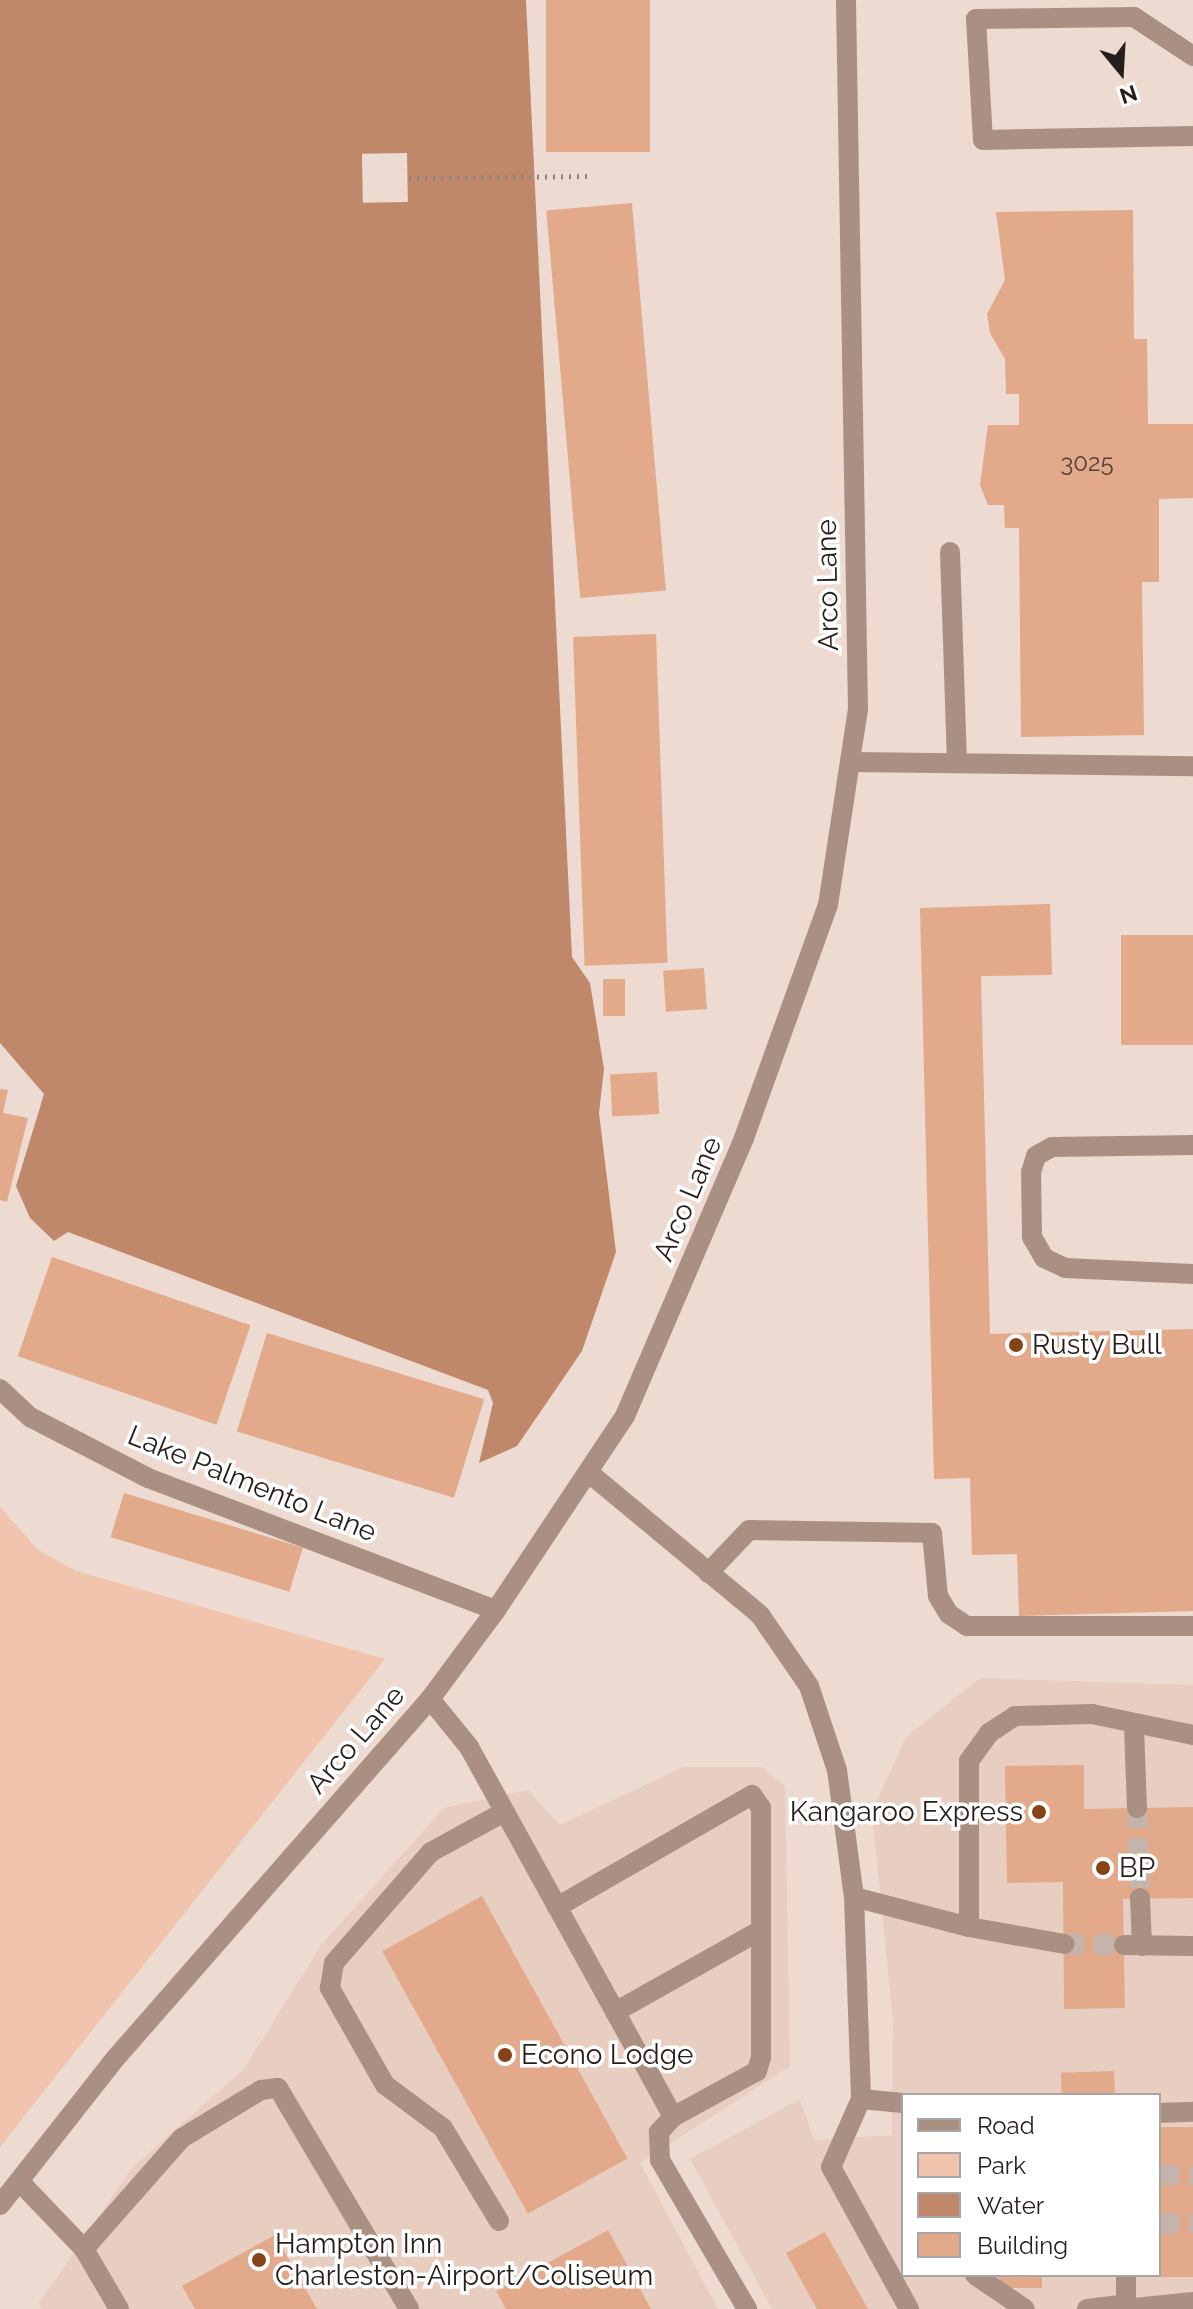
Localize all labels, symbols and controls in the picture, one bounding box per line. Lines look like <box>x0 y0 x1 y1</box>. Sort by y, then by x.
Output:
north arrow <box>1081 32 1161 112</box>
text: N <box>1116 80 1140 110</box>
house number: 3025 <box>1060 449 1114 477</box>
street label: Arco Lane <box>810 519 846 651</box>
street label: Arco Lane <box>647 1132 729 1266</box>
place label: Rusty Bull <box>1032 1328 1162 1362</box>
marker: Rusty Bull <box>1007 1336 1025 1354</box>
street label: Lake Palmento Lane <box>123 1419 381 1549</box>
street label: Arco Lane <box>300 1679 412 1801</box>
place label: Kangaroo Express <box>790 1795 1023 1829</box>
marker: Kangaroo Express <box>1030 1803 1048 1821</box>
place label: BP <box>1119 1851 1155 1885</box>
marker: BP <box>1094 1859 1112 1877</box>
place label: Econo Lodge <box>521 2038 693 2072</box>
marker: Econo Lodge <box>496 2046 514 2064</box>
legend <box>901 2093 1161 2277</box>
text: Road <box>977 2111 1035 2140</box>
text: Park <box>977 2151 1026 2180</box>
text: Water <box>977 2191 1044 2220</box>
place label: Hampton Inn Charleston-Airport/Coliseum <box>275 2227 653 2293</box>
text: Building <box>977 2231 1068 2260</box>
marker: Hampton Inn Charleston-Airport/Coliseum <box>250 2251 268 2269</box>

